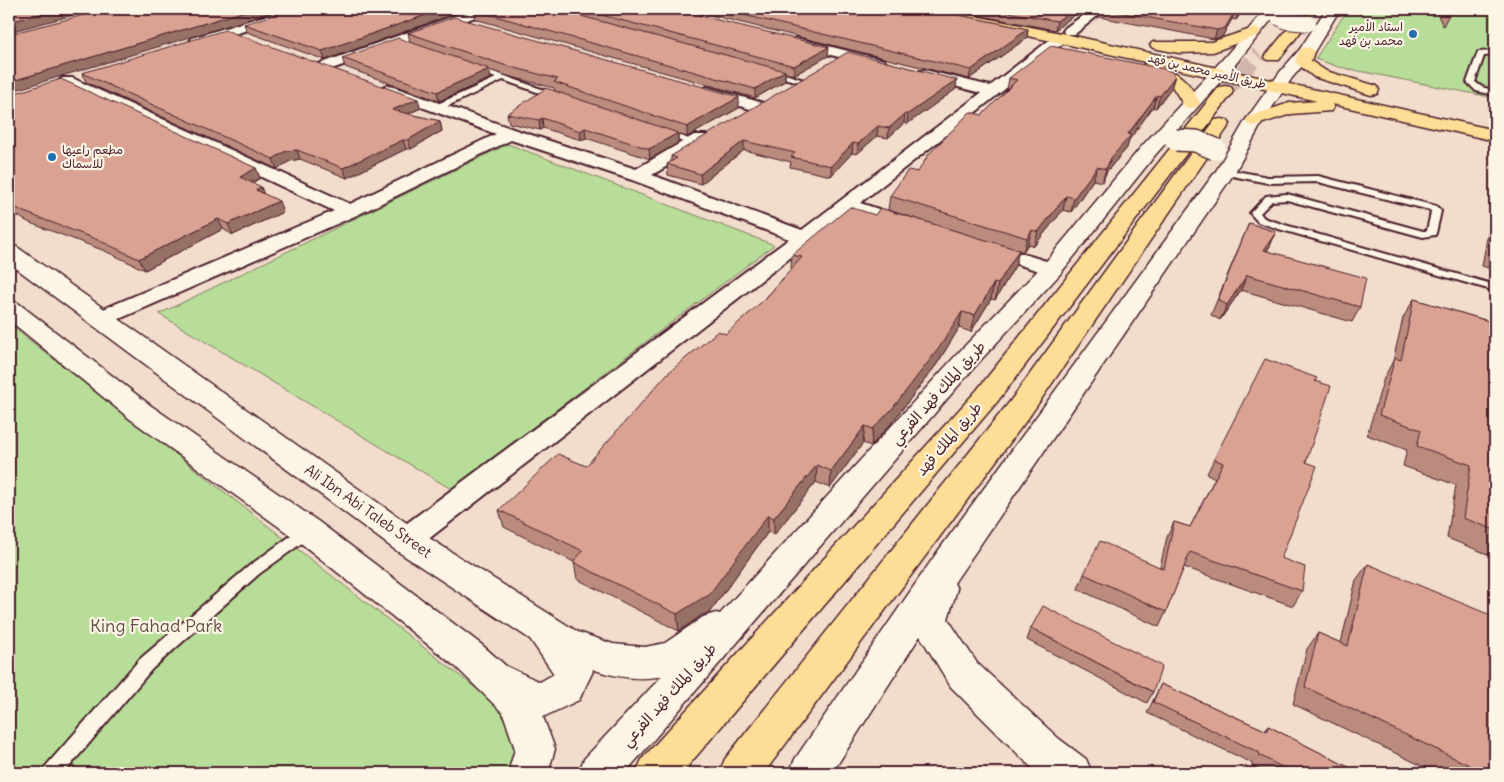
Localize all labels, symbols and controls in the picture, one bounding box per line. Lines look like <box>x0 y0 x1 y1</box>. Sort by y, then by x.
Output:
place label: استاد الأمير محمد بن فهد <box>1339 19 1403 49</box>
marker: استاد الأمير محمد بن فهد <box>1407 28 1419 40</box>
street label: طريق الأمير محمد بن فهد <box>1146 50 1268 92</box>
place label: مطعم راعيها للاسماك <box>62 142 123 171</box>
marker: مطعم راعيها للاسماك <box>46 151 58 163</box>
street label: طريق الملك فهد الفرعي <box>887 337 989 449</box>
street label: طريق الملك فهد <box>912 399 986 479</box>
street label: Ali Ibn Abi Taleb Street <box>301 460 435 562</box>
park label: King Fahad Park <box>90 614 222 637</box>
street label: طريق الملك فهد الفرعي <box>617 639 723 753</box>

